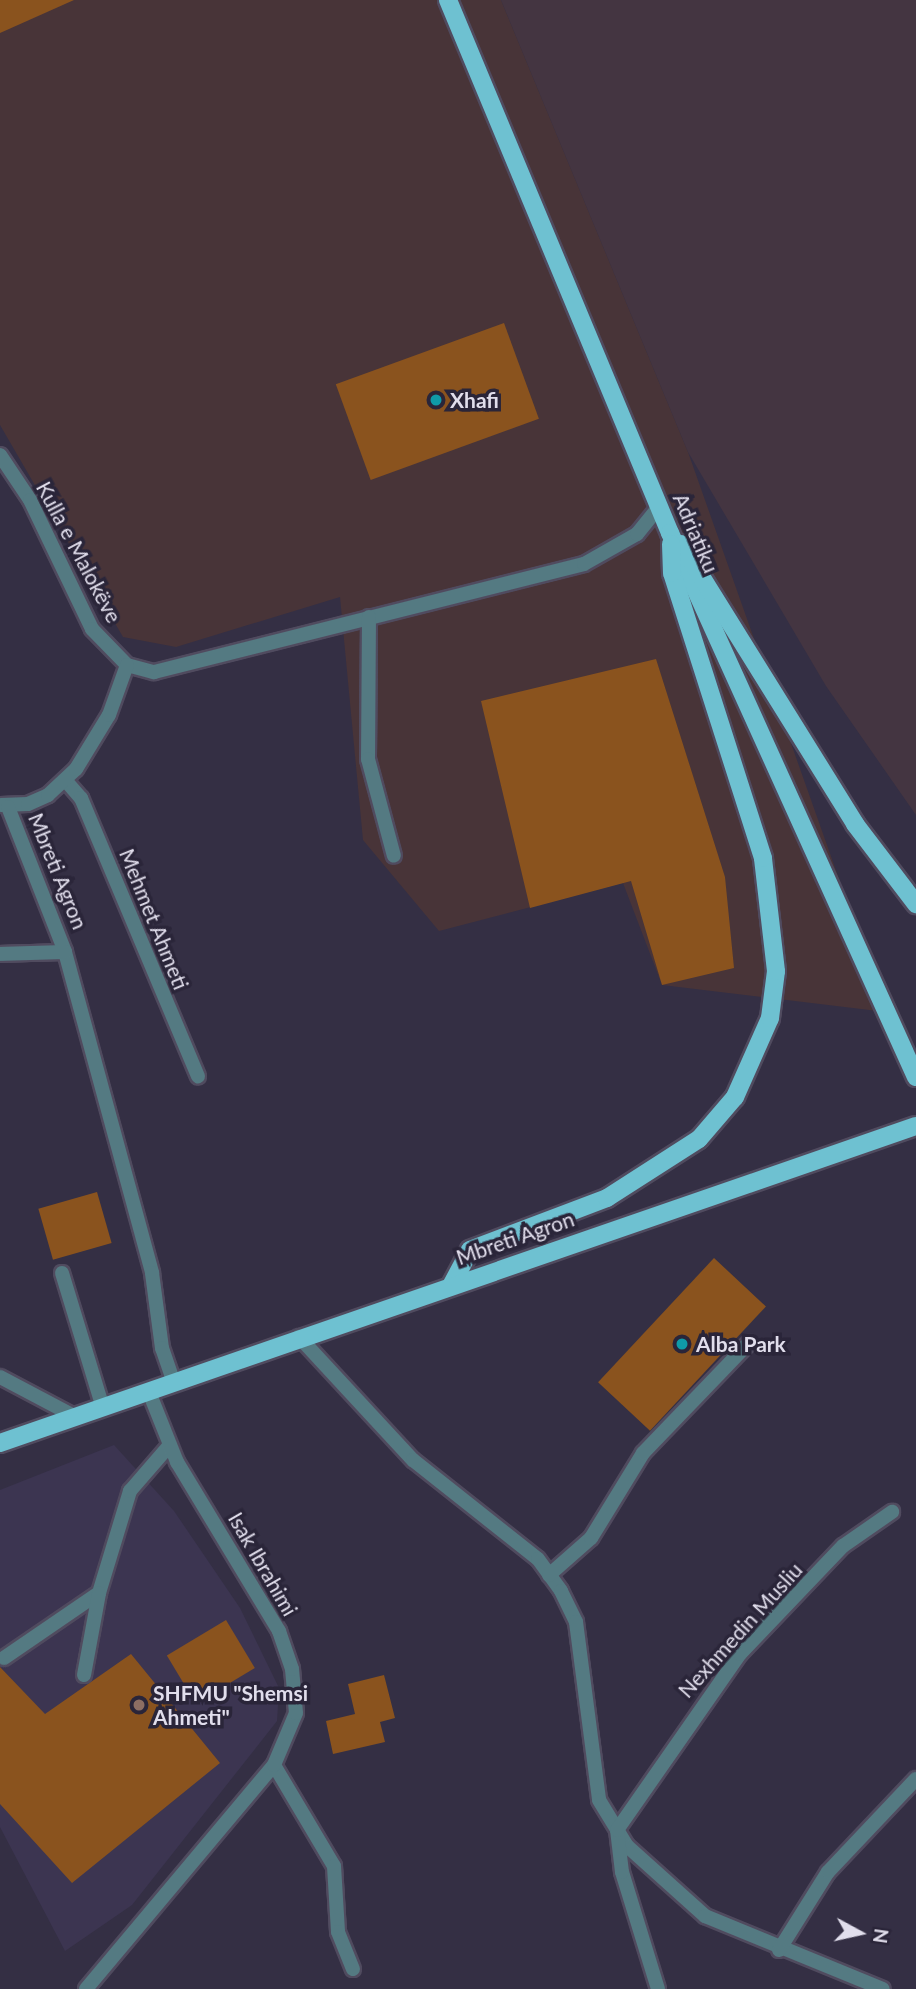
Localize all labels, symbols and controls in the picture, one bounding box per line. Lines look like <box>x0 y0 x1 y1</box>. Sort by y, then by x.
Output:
place label: Xhafi <box>450 387 499 413</box>
marker: Xhafi <box>428 392 444 408</box>
street label: Kulla e Malokëve <box>31 477 127 627</box>
street label: Adriatiku <box>668 489 724 577</box>
street label: Mbreti Agron <box>23 809 93 933</box>
street label: Mehmet Ahmeti <box>114 845 194 993</box>
street label: Mbreti Agron <box>452 1206 578 1270</box>
place label: Alba Park <box>696 1331 786 1357</box>
marker: Alba Park <box>674 1336 690 1352</box>
street label: Isak Ibrahimi <box>223 1508 303 1620</box>
street label: Nexhmedin Musliu <box>673 1557 807 1703</box>
place label: SHFMU "Shemsi Ahmeti" <box>153 1680 308 1730</box>
marker: SHFMU "Shemsi Ahmeti" <box>131 1697 147 1713</box>
north arrow <box>825 1898 895 1968</box>
text: N <box>869 1927 894 1945</box>

